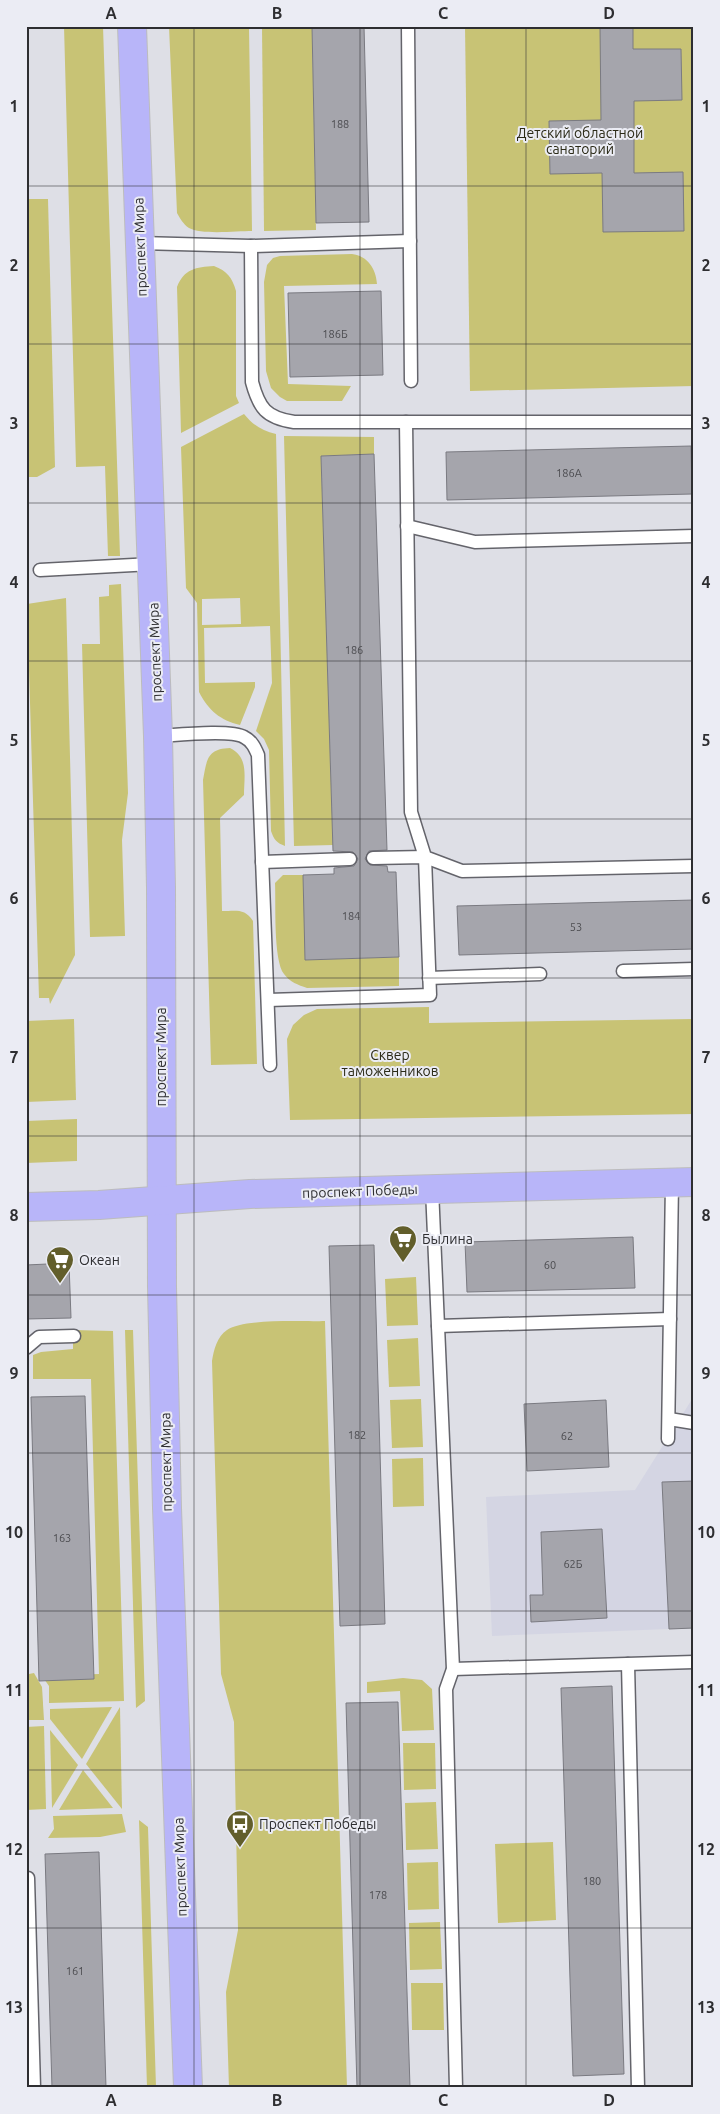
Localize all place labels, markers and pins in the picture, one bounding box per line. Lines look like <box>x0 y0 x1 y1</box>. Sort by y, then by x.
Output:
supermarket icon: Былина <box>388 1224 418 1263</box>
place label: Былина <box>422 1231 473 1247</box>
supermarket icon: Океан <box>45 1245 75 1284</box>
place label: Океан <box>79 1252 120 1268</box>
bus stop icon: Проспект Победы <box>225 1809 255 1848</box>
place label: Проспект Победы <box>259 1816 376 1832</box>

